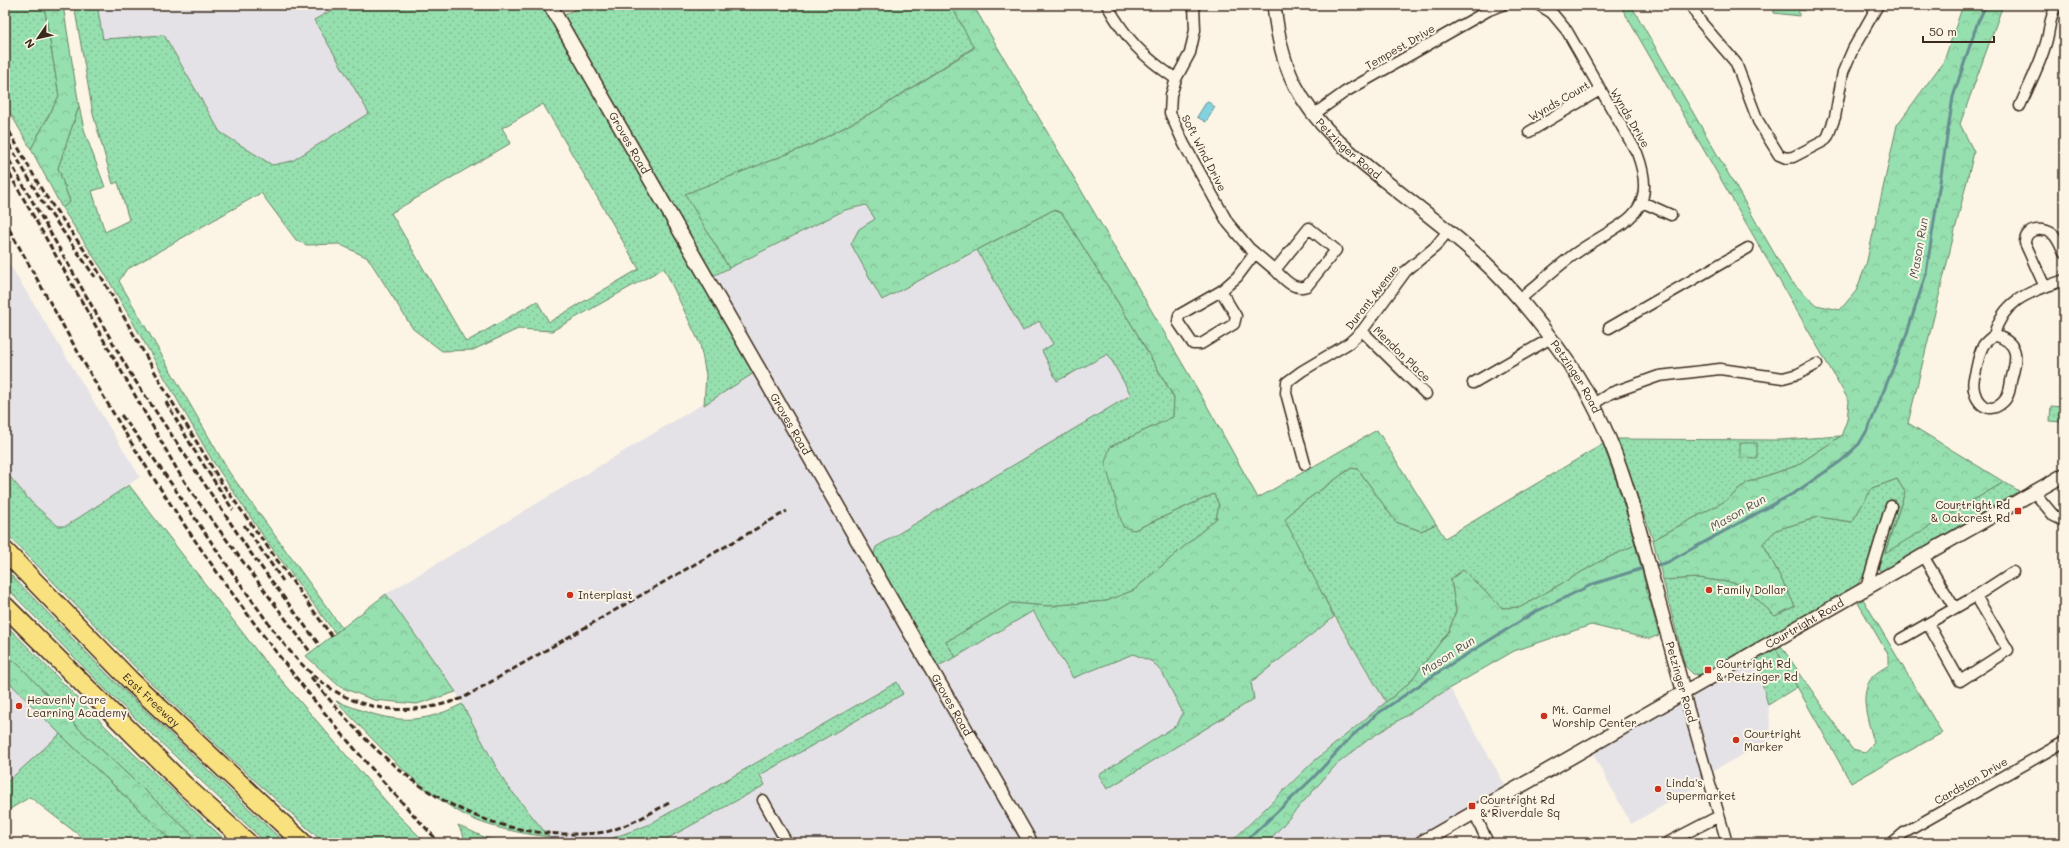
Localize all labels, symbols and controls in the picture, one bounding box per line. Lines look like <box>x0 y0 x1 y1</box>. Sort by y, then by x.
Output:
north arrow <box>18 18 58 58</box>
scale bar <box>1923 18 1994 44</box>
street label: Tempest Drive <box>1362 20 1437 73</box>
text: 50 m <box>1929 23 1957 39</box>
text: N <box>21 36 38 52</box>
street label: Wynds Court <box>1526 77 1592 124</box>
street label: Wynds Drive <box>1607 85 1654 150</box>
street label: Groves Road <box>606 109 653 176</box>
street label: Soft Wind Drive <box>1179 112 1230 194</box>
street label: Petzinger Road <box>1313 115 1385 182</box>
water label: Mason Run <box>1905 216 1931 279</box>
street label: Durant Avenue <box>1342 261 1402 332</box>
street label: Mendon Place <box>1370 322 1434 385</box>
street label: Petzinger Road <box>1547 337 1604 415</box>
street label: Groves Road <box>767 390 815 457</box>
water label: Mason Run <box>1707 490 1769 534</box>
place label: Courtright Rd & Oakcrest Rd <box>1931 497 2010 525</box>
marker: Courtright Rd & Oakcrest Rd <box>2013 506 2023 516</box>
place label: Family Dollar <box>1717 582 1786 597</box>
marker: Family Dollar <box>1704 585 1714 595</box>
place label: Interplast <box>578 587 633 602</box>
marker: Interplast <box>565 590 575 600</box>
street label: Courtright Road <box>1762 595 1846 651</box>
water label: Mason Run <box>1417 632 1478 679</box>
street label: Petzinger Road <box>1663 640 1700 724</box>
place label: Courtright Rd & Petzinger Rd <box>1716 656 1798 684</box>
marker: Courtright Rd & Petzinger Rd <box>1703 665 1713 675</box>
street label: East Freeway <box>120 669 184 731</box>
street label: Groves Road <box>928 671 976 738</box>
place label: Heavenly Care Learning Academy <box>27 692 127 720</box>
marker: Heavenly Care Learning Academy <box>14 701 24 711</box>
place label: Mt. Carmel Worship Center <box>1552 702 1637 730</box>
marker: Mt. Carmel Worship Center <box>1539 711 1549 721</box>
place label: Courtright Marker <box>1744 726 1801 754</box>
marker: Courtright Marker <box>1731 735 1741 745</box>
street label: Cardston Drive <box>1931 753 2010 808</box>
place label: Linda's Supermarket <box>1666 775 1736 803</box>
marker: Linda's Supermarket <box>1653 784 1663 794</box>
place label: Courtright Rd & Riverdale Sq <box>1480 792 1560 820</box>
marker: Courtright Rd & Riverdale Sq <box>1467 801 1477 811</box>

